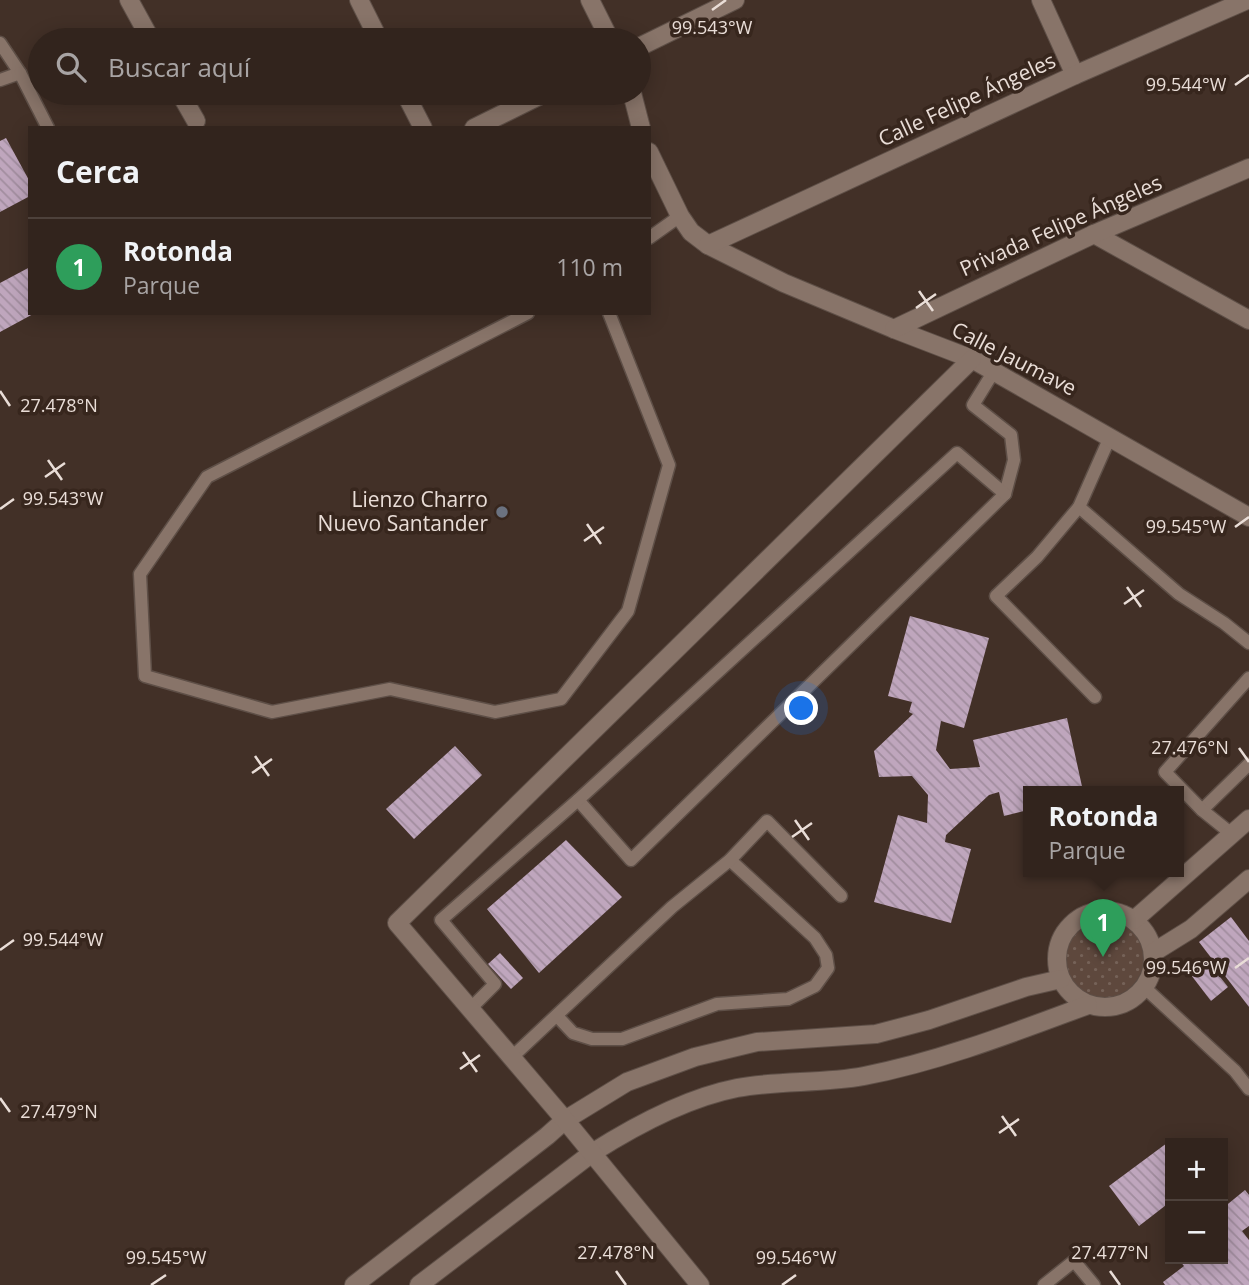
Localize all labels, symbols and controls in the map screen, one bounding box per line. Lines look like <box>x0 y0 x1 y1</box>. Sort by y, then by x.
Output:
text: 99.543°W <box>672 15 753 39</box>
search box <box>28 28 651 105</box>
street label: Calle Felipe Ángeles <box>873 46 1060 152</box>
icon: search <box>52 48 90 86</box>
text: Buscar aquí <box>108 49 250 85</box>
text: 99.544°W <box>1146 72 1227 96</box>
text: Cerca <box>56 151 140 192</box>
street label: Privada Felipe Ángeles <box>955 168 1166 282</box>
text: Rotonda <box>123 233 233 269</box>
text: 1 <box>72 251 86 283</box>
text: 110 m <box>556 251 623 283</box>
text: Parque <box>123 269 200 301</box>
street label: Calle Jaumave <box>947 315 1082 402</box>
text: 27.478°N <box>20 393 98 417</box>
place label: Lienzo Charro Nuevo Santander <box>318 485 488 537</box>
text: 99.543°W <box>23 486 104 510</box>
marker: Lienzo Charro Nuevo Santander <box>494 504 510 520</box>
text: 99.545°W <box>1146 514 1227 538</box>
your location <box>784 691 818 725</box>
text: 27.476°N <box>1151 735 1229 759</box>
popup <box>1023 786 1184 877</box>
text: Rotonda <box>1049 798 1158 834</box>
text: Parque <box>1049 834 1126 866</box>
pin: 1 <box>1080 899 1126 957</box>
text: 99.544°W <box>23 927 104 951</box>
text: 99.546°W <box>1146 955 1227 979</box>
text: 27.479°N <box>20 1099 98 1123</box>
map controls <box>1165 1138 1228 1264</box>
button: + <box>1165 1138 1228 1201</box>
button: − <box>1165 1201 1228 1264</box>
text: 27.478°N <box>577 1240 655 1264</box>
text: 27.477°N <box>1071 1240 1149 1264</box>
text: 99.545°W <box>126 1245 207 1269</box>
text: 99.546°W <box>756 1245 837 1269</box>

